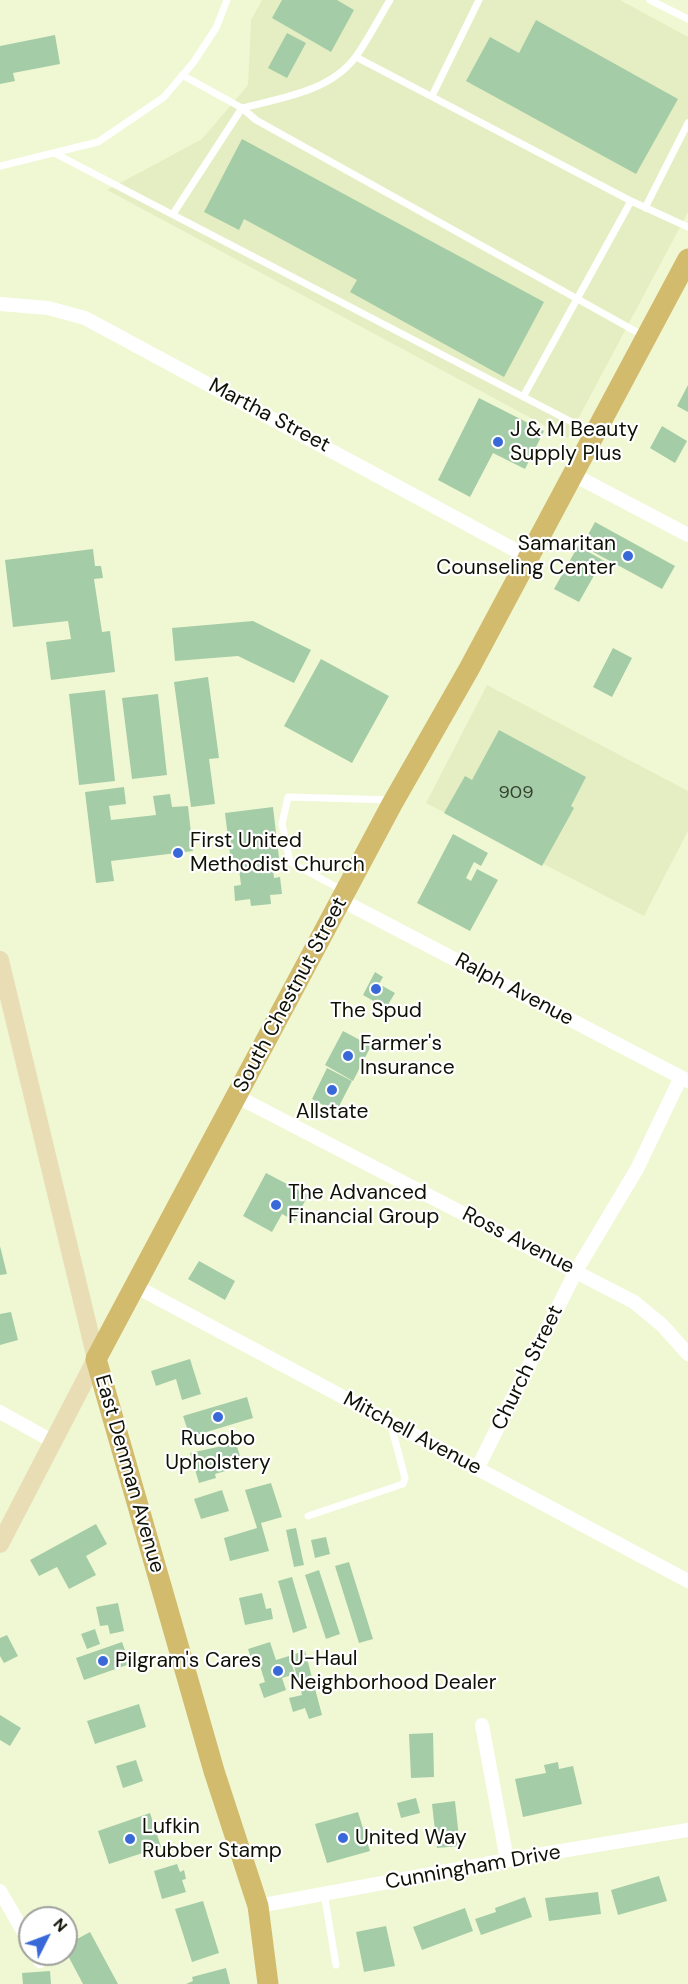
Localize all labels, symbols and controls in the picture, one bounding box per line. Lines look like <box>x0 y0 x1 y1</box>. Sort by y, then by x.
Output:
street label: Martha Street <box>204 373 334 459</box>
place label: J & M Beauty Supply Plus <box>510 417 638 467</box>
marker: J & M Beauty Supply Plus <box>491 435 505 449</box>
place label: Samaritan Counseling Center <box>436 531 616 581</box>
marker: Samaritan Counseling Center <box>621 549 635 563</box>
house number: 909 <box>499 782 533 804</box>
place label: First United Methodist Church <box>190 828 365 878</box>
marker: First United Methodist Church <box>171 846 185 860</box>
street label: South Chestnut Street <box>229 893 353 1097</box>
street label: Ralph Avenue <box>450 948 578 1032</box>
marker: The Spud <box>369 982 383 996</box>
place label: The Spud <box>330 998 422 1024</box>
place label: Farmer's Insurance <box>360 1031 455 1081</box>
marker: Farmer's Insurance <box>341 1049 355 1063</box>
marker: Allstate <box>325 1083 339 1097</box>
place label: Allstate <box>296 1099 368 1125</box>
place label: The Advanced Financial Group <box>288 1180 439 1230</box>
marker: The Advanced Financial Group <box>269 1198 283 1212</box>
street label: Ross Avenue <box>458 1202 578 1280</box>
street label: Church Street <box>487 1301 569 1435</box>
street label: East Denman Avenue <box>89 1372 169 1576</box>
street label: Mitchell Avenue <box>339 1387 485 1481</box>
marker: Rucobo Upholstery <box>211 1410 225 1424</box>
place label: Rucobo Upholstery <box>165 1426 271 1476</box>
place label: U-Haul Neighborhood Dealer <box>290 1646 497 1696</box>
place label: Pilgram's Cares <box>115 1648 261 1674</box>
marker: Pilgram's Cares <box>96 1654 110 1668</box>
marker: U-Haul Neighborhood Dealer <box>271 1664 285 1678</box>
place label: Lufkin Rubber Stamp <box>142 1814 282 1864</box>
place label: United Way <box>355 1825 467 1851</box>
marker: United Way <box>336 1831 350 1845</box>
marker: Lufkin Rubber Stamp <box>123 1832 137 1846</box>
street label: Cunningham Drive <box>383 1840 563 1896</box>
north arrow <box>18 1906 78 1966</box>
text: N <box>49 1914 72 1936</box>

